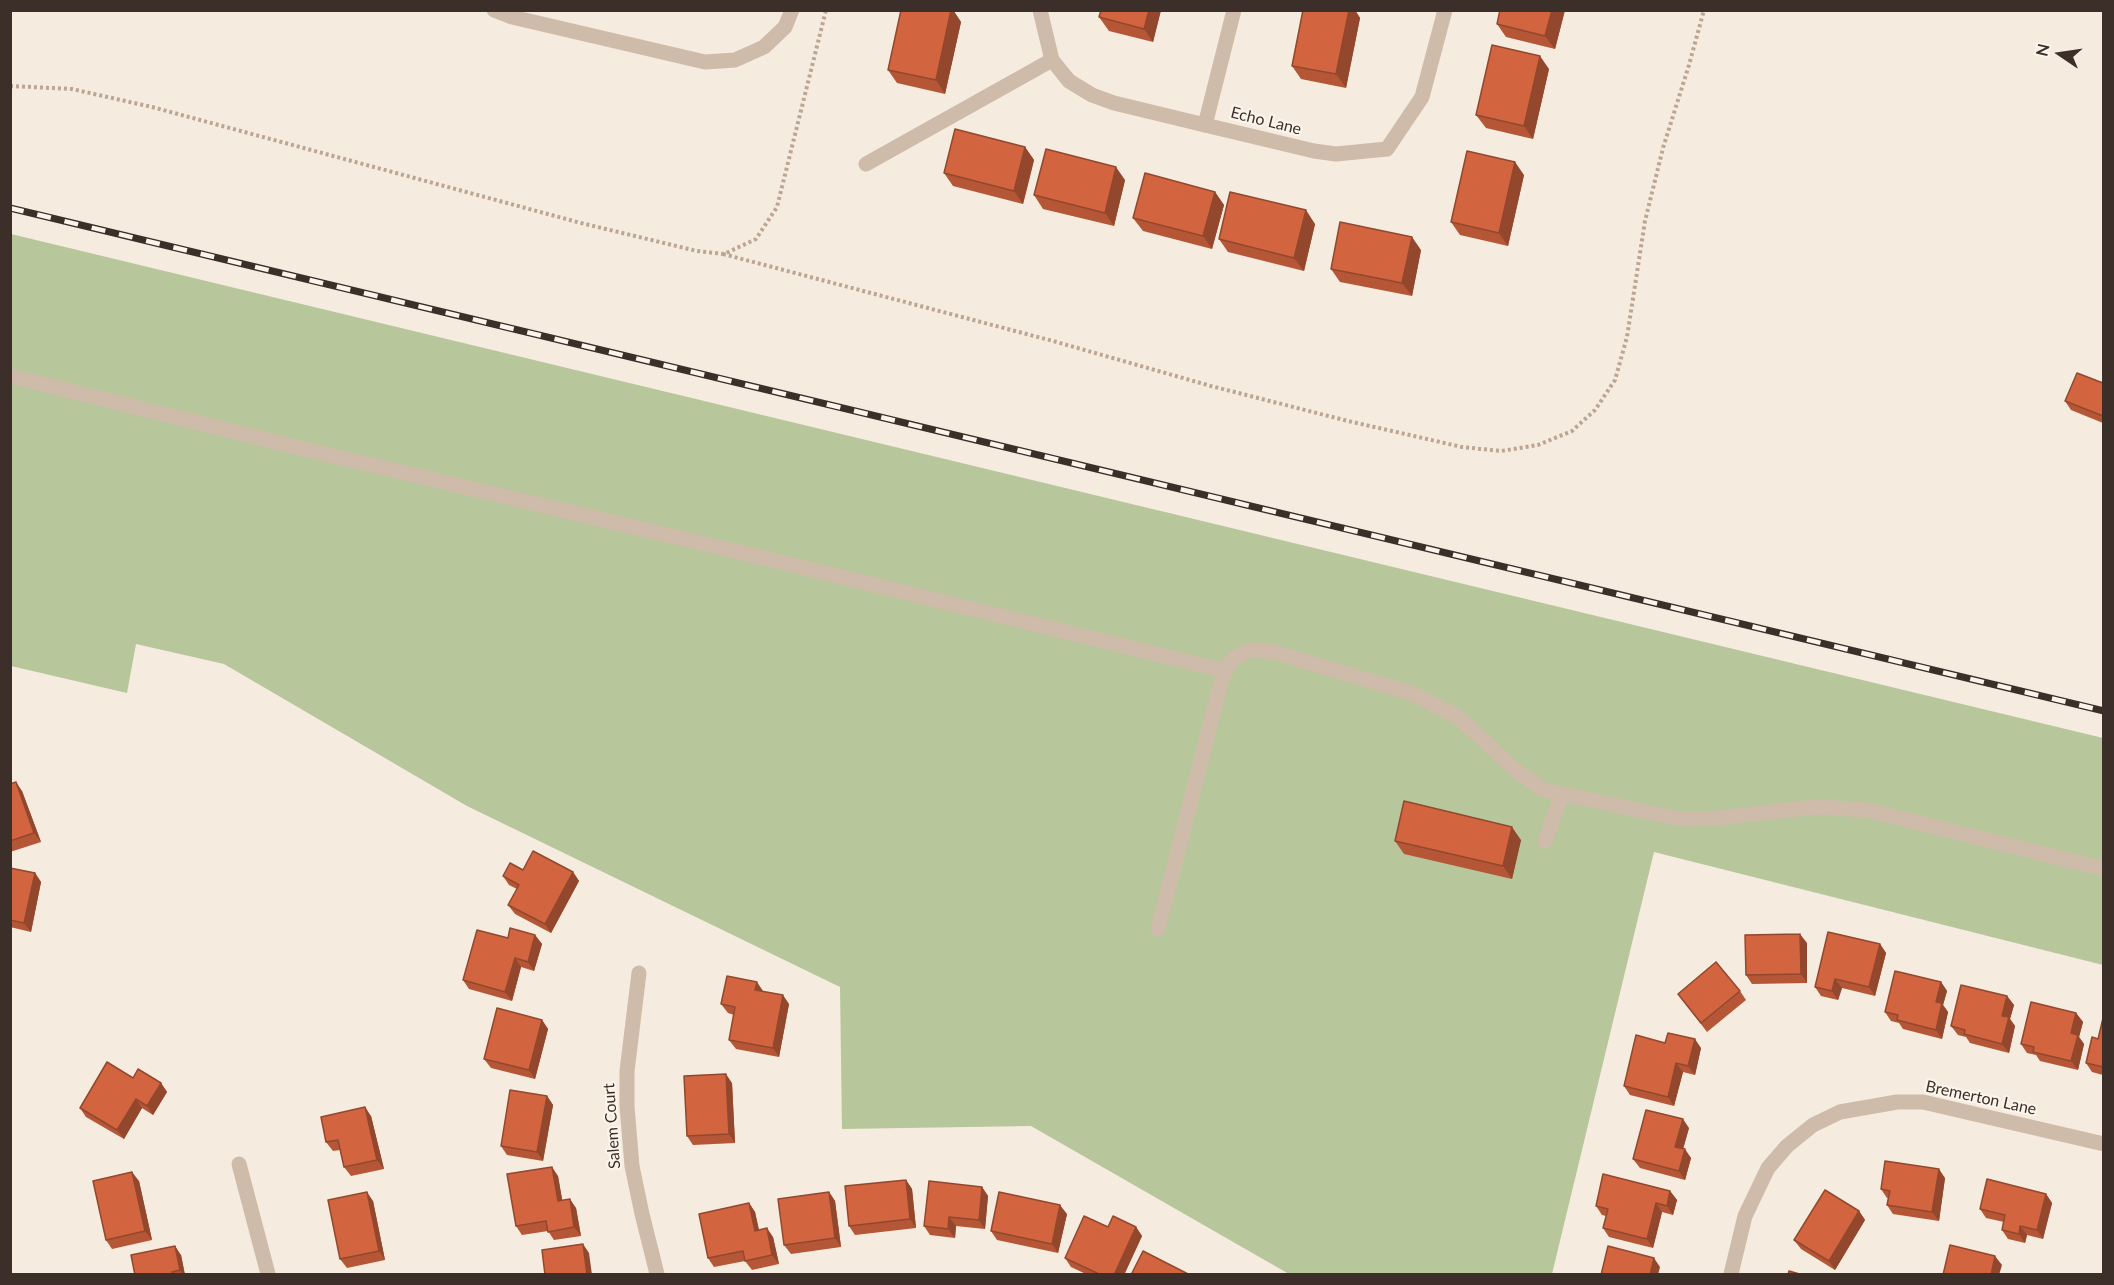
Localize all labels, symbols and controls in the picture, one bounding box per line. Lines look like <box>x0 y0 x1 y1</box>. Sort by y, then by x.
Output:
north arrow <box>2030 24 2090 84</box>
text: N <box>2031 42 2053 58</box>
street label: Echo Lane <box>1229 103 1303 139</box>
street label: Bremerton Lane <box>1924 1077 2038 1119</box>
street label: Salem Court <box>599 1082 625 1170</box>

